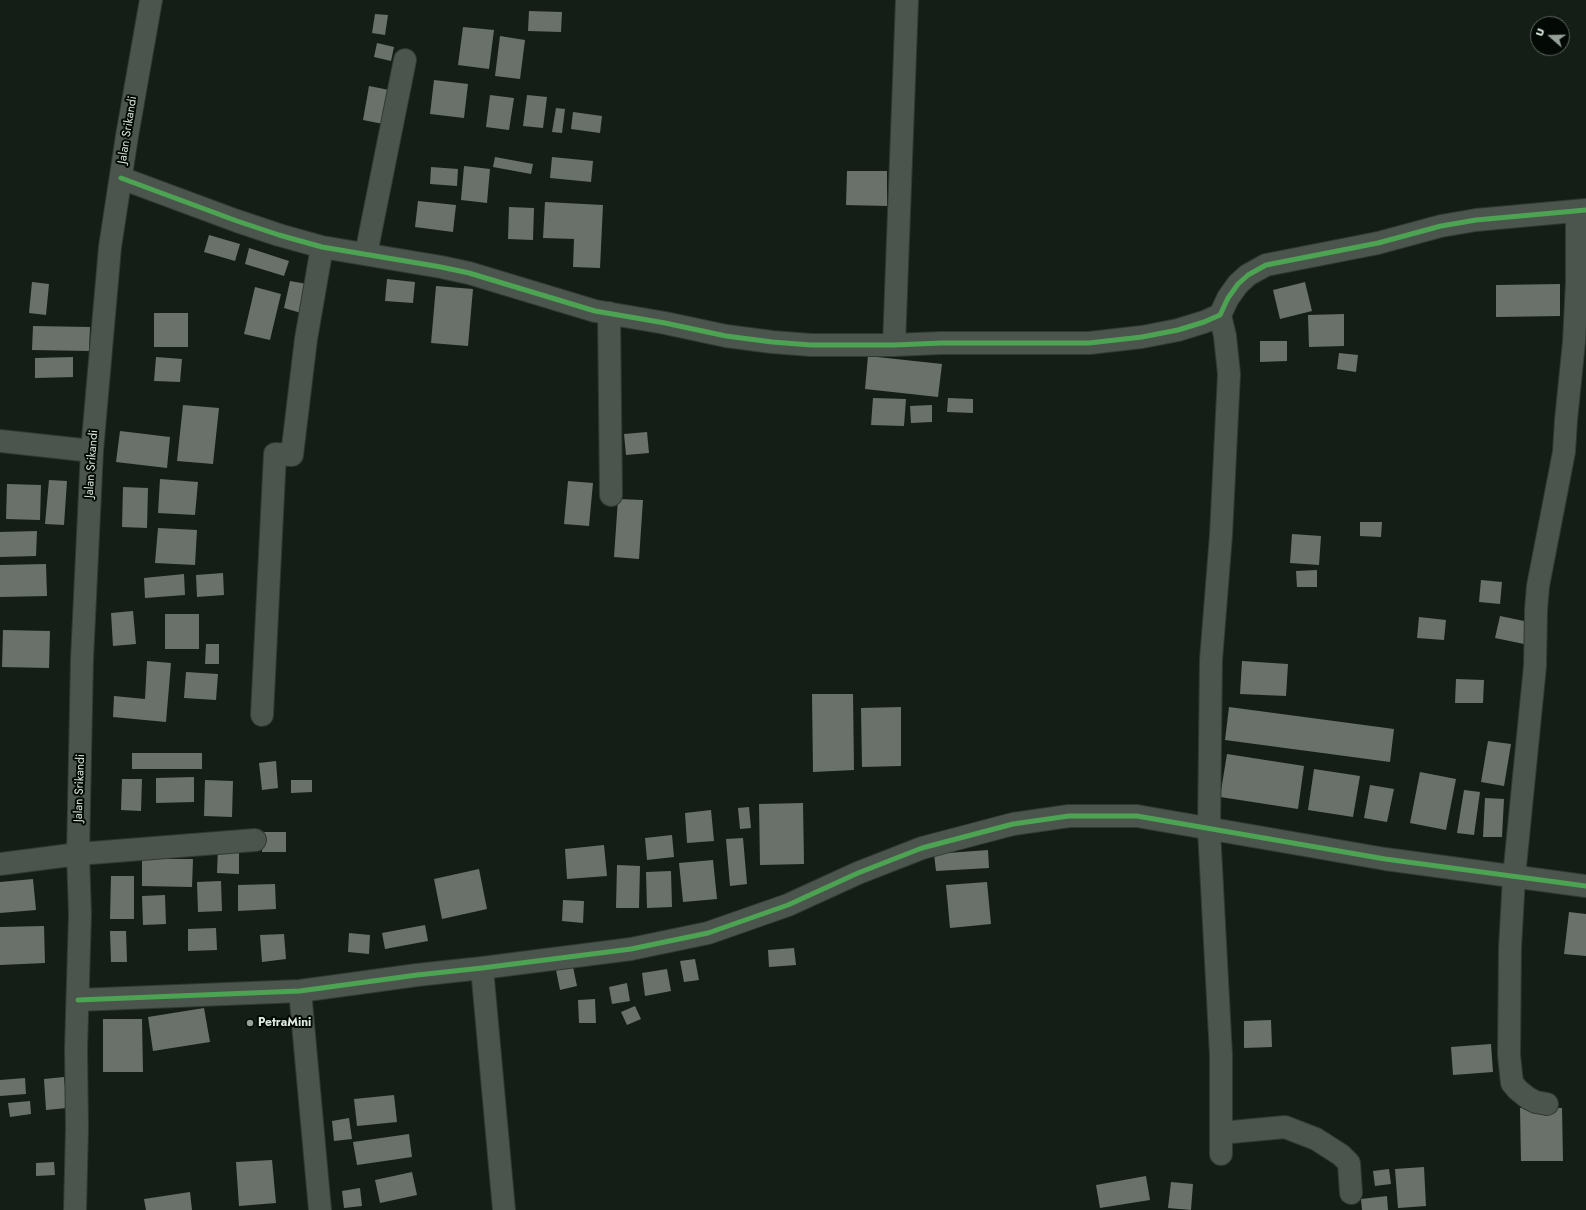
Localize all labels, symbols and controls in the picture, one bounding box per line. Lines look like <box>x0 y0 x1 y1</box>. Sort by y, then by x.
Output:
north arrow <box>1530 16 1570 56</box>
text: U <box>1531 26 1549 39</box>
street label: Jalan Srikandi <box>116 95 140 165</box>
street label: Jalan Srikandi <box>82 429 102 499</box>
street label: Jalan Srikandi <box>72 754 88 822</box>
place label: PetraMini <box>258 1016 311 1030</box>
marker: PetraMini <box>245 1018 255 1028</box>

